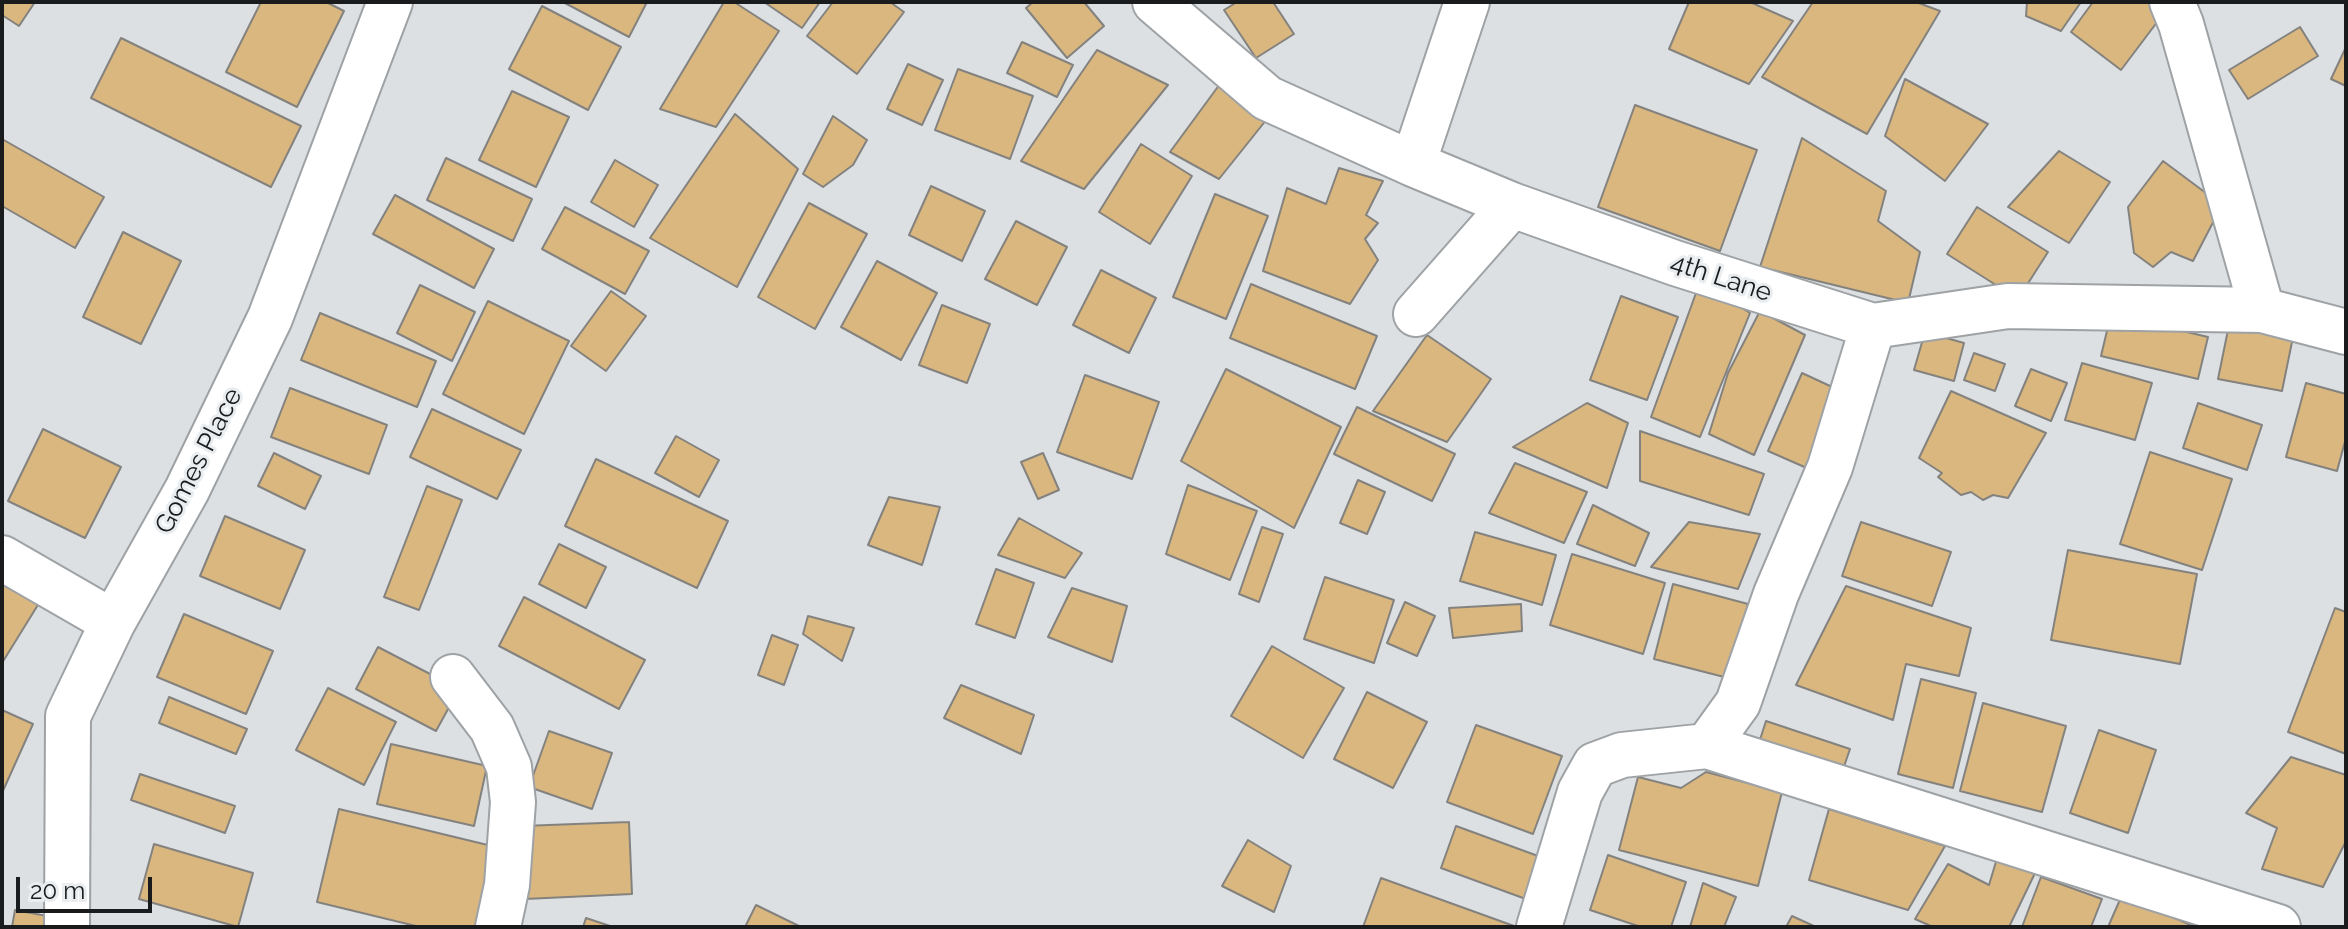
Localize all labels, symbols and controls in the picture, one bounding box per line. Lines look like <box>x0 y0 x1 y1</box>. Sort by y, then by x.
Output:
street label: 4th Lane <box>1667 247 1775 309</box>
street label: Gomes Place <box>149 383 249 539</box>
scale bar <box>20 861 156 911</box>
text: 20 m <box>30 876 85 905</box>

